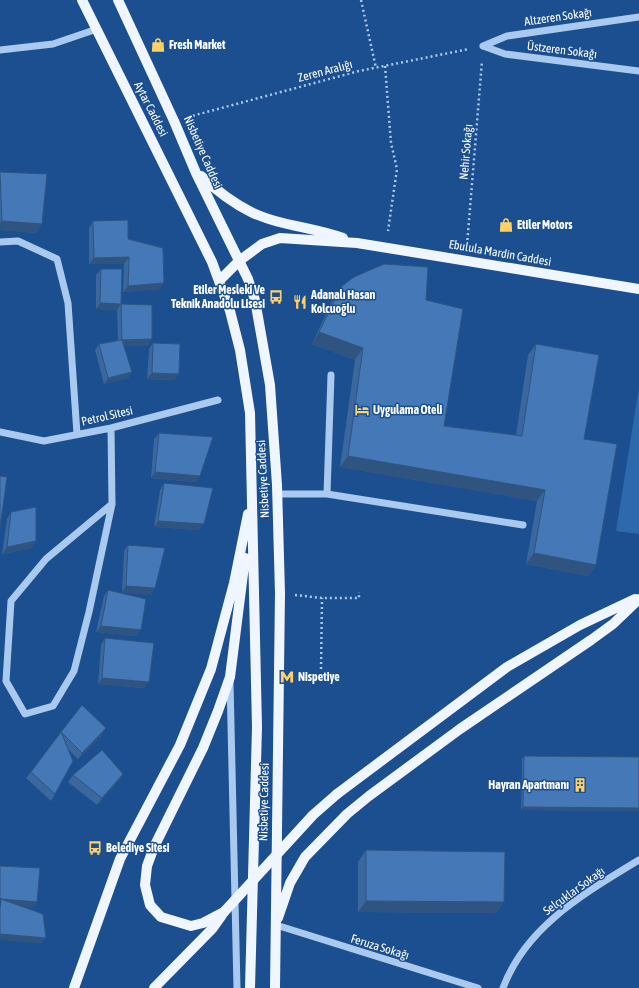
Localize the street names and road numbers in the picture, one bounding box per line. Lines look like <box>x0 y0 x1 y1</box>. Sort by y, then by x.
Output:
street label: Altzeren Sokağı <box>523 5 593 29</box>
street label: Üstzeren Sokağı <box>526 39 598 61</box>
street label: Zeren Aralığı <box>296 57 354 85</box>
street label: Aytar Caddesi <box>131 79 171 139</box>
street label: Nisbetiye Caddesi <box>181 113 225 191</box>
street label: Nehir Sokağı <box>457 124 475 180</box>
street label: Ebulula Mardin Caddesi <box>448 237 552 269</box>
street label: Petrol Sitesi <box>80 403 134 429</box>
street label: Nisbetiye Caddesi <box>254 440 272 518</box>
street label: Nisbetiye Caddesi <box>256 763 272 841</box>
street label: Selçuklar Sokağı <box>541 864 607 918</box>
street label: Feruza Sokağı <box>349 931 411 963</box>

